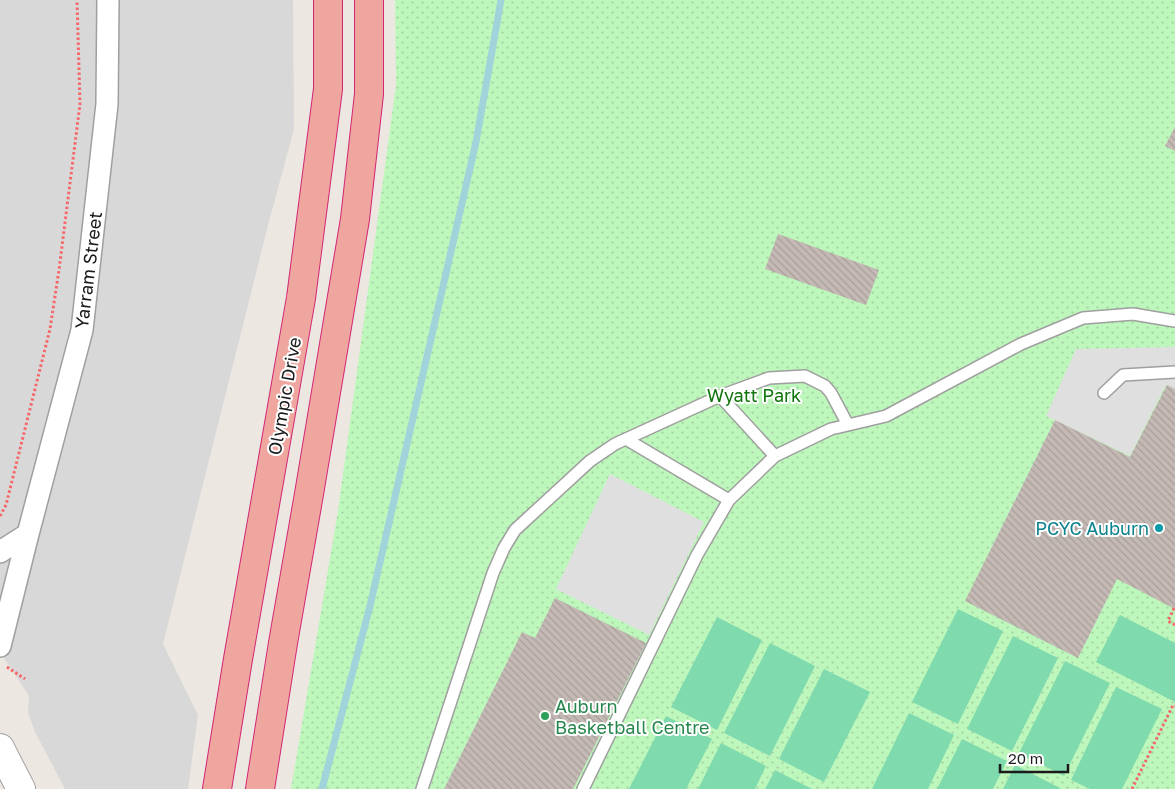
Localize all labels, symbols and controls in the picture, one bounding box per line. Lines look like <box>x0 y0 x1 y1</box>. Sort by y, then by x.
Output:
street label: Yarram Street <box>70 210 106 330</box>
street label: Olympic Drive <box>263 335 305 457</box>
park label: Wyatt Park <box>707 384 801 406</box>
place label: PCYC Auburn <box>1035 517 1149 539</box>
marker: PCYC Auburn <box>1153 522 1165 534</box>
place label: Auburn Basketball Centre <box>555 695 710 738</box>
marker: Auburn Basketball Centre <box>539 710 551 722</box>
scale bar <box>1000 742 1068 774</box>
text: 20 m <box>1008 749 1043 767</box>

